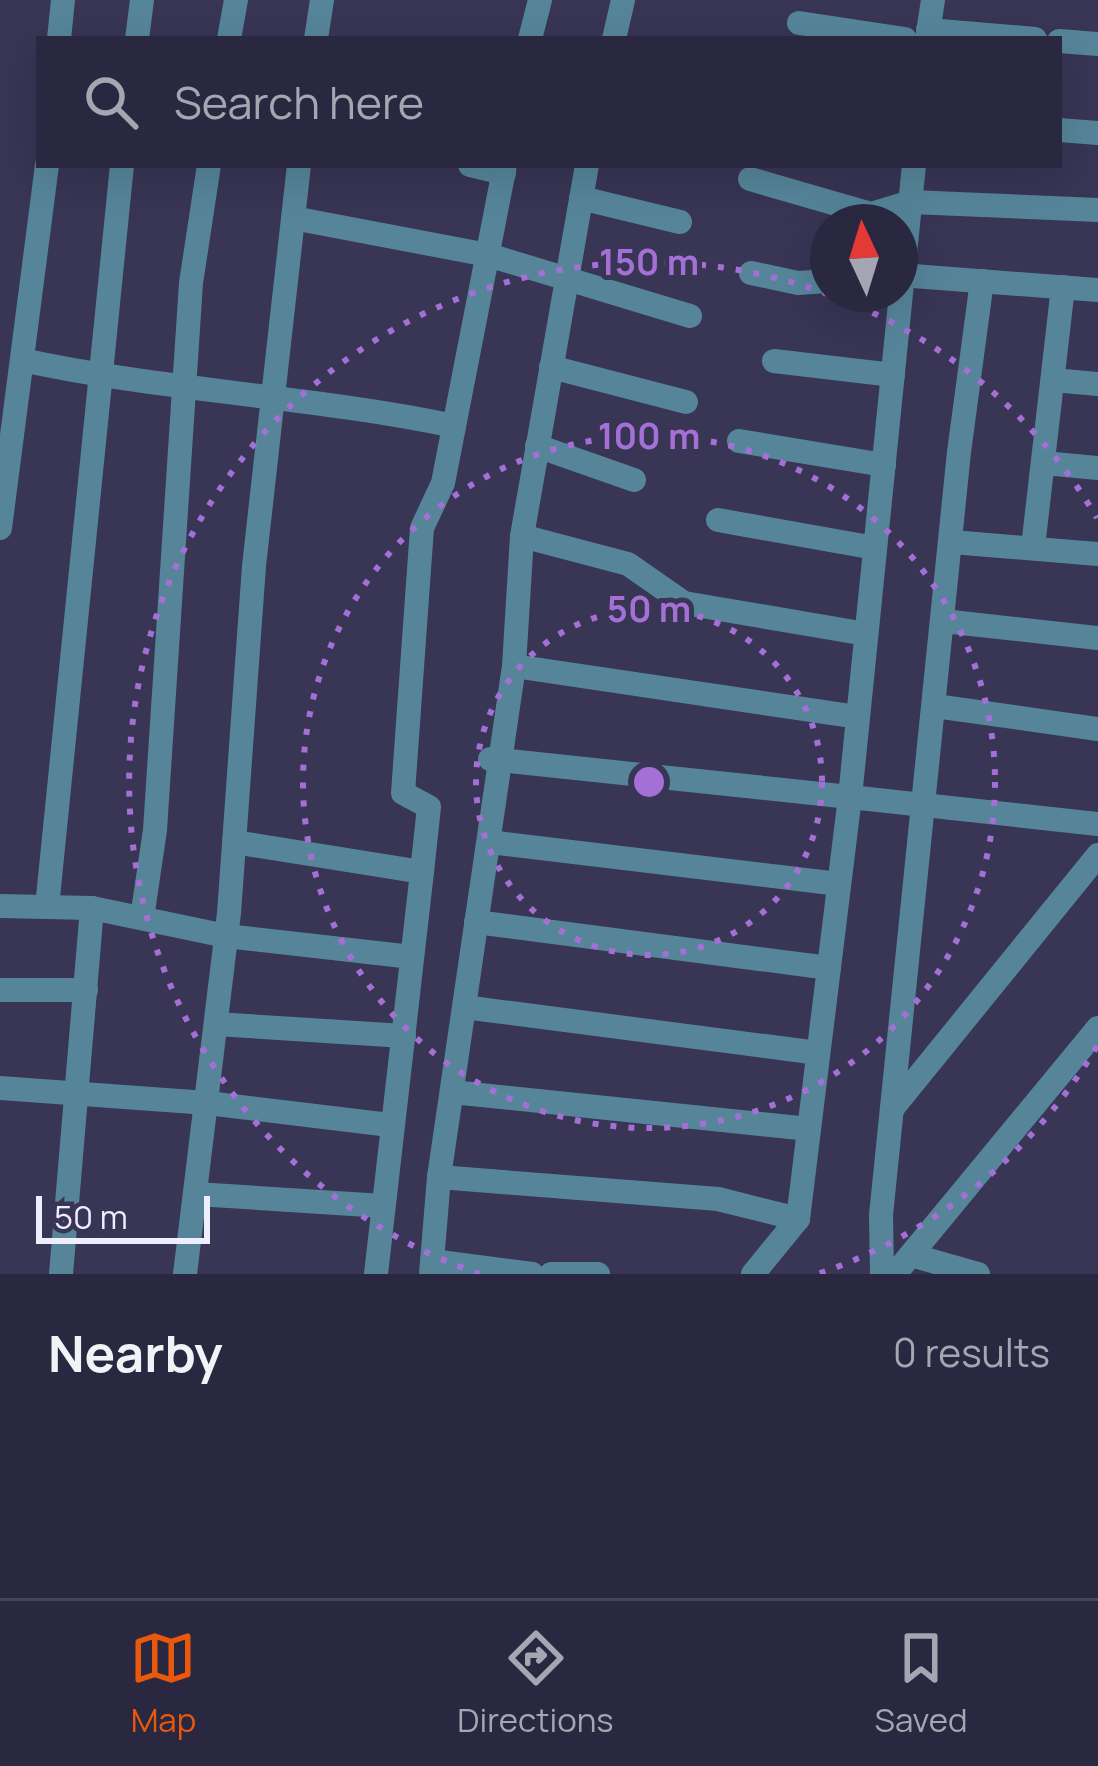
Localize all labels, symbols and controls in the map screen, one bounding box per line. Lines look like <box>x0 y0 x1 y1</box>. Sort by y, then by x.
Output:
search box <box>36 36 1062 168</box>
icon: search <box>78 69 144 135</box>
text: Search here <box>174 71 424 133</box>
north arrow <box>810 204 918 312</box>
text: 150 m <box>599 237 699 286</box>
text: 100 m <box>598 411 700 460</box>
text: 50 m <box>607 584 691 633</box>
centre of rings <box>628 761 670 803</box>
scale bar <box>36 1190 210 1243</box>
text: 50 m <box>54 1194 128 1239</box>
text: Nearby <box>48 1318 223 1387</box>
text: 0 results <box>893 1325 1050 1379</box>
tab: Map <box>130 1625 196 1742</box>
tab: Directions <box>457 1625 614 1742</box>
tab: Saved <box>875 1625 968 1742</box>

